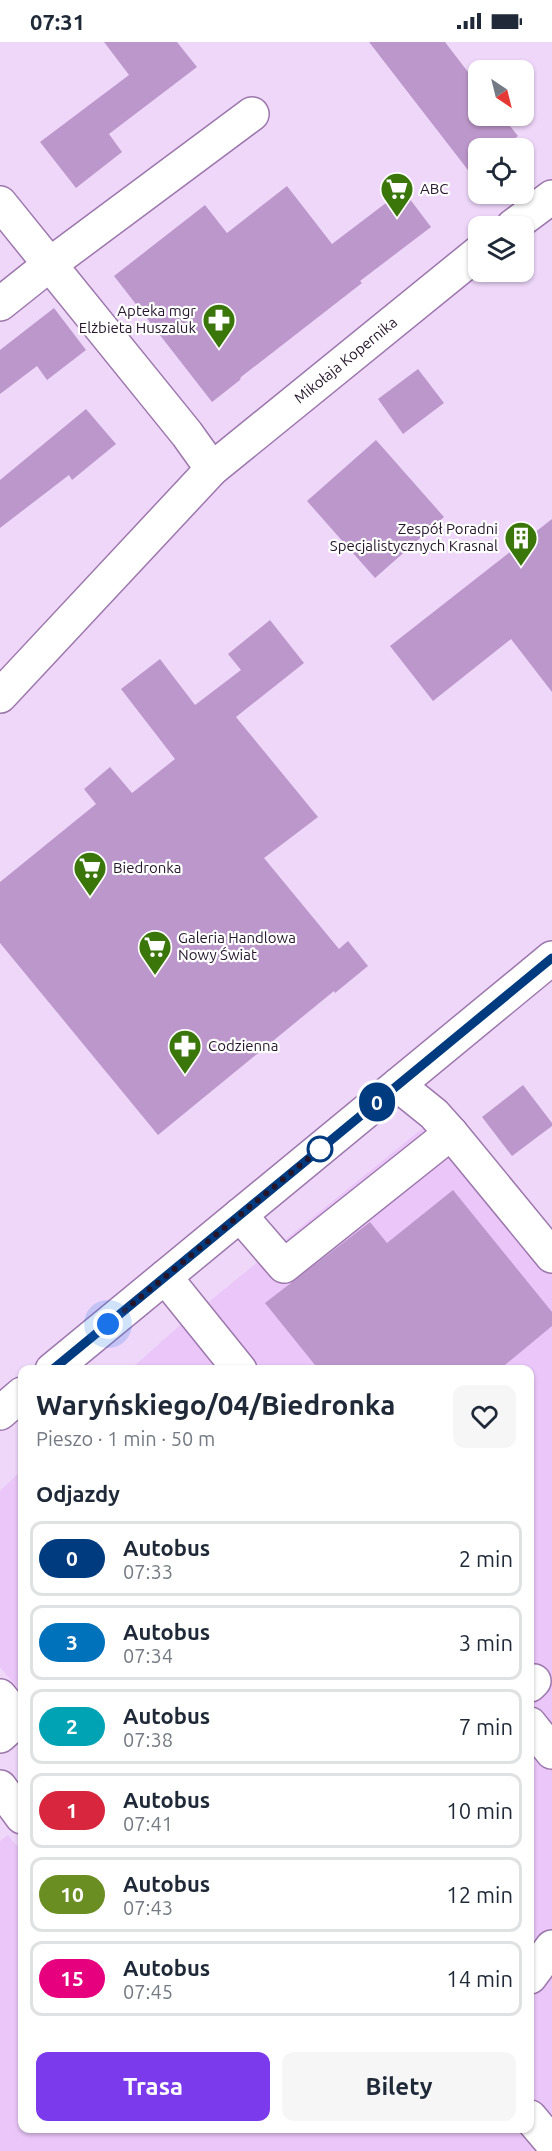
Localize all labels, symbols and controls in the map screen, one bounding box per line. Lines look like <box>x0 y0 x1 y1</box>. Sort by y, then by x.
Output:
text: 07:31 <box>30 9 85 34</box>
north arrow <box>468 60 534 126</box>
map controls <box>468 60 534 282</box>
button: locate <box>468 138 534 204</box>
supermarket icon: ABC <box>379 171 415 218</box>
place label: ABC <box>420 180 448 197</box>
button: layers <box>468 216 534 282</box>
place label: Apteka mgr Elżbieta Huszaluk <box>79 302 196 336</box>
pharmacy icon: Apteka mgr Elżbieta Huszaluk <box>201 302 237 349</box>
street label: Mikołaja Kopernika <box>291 313 400 407</box>
place label: Zespół Poradni Specjalistycznych Krasnal <box>330 520 498 554</box>
building icon: Zespół Poradni Specjalistycznych Krasnal <box>503 520 539 567</box>
supermarket icon: Biedronka <box>72 850 108 897</box>
place label: Biedronka <box>113 859 182 876</box>
supermarket icon: Galeria Handlowa Nowy Świat <box>137 929 173 976</box>
place label: Galeria Handlowa Nowy Świat <box>178 929 296 963</box>
pharmacy icon: Codzienna <box>167 1028 203 1075</box>
place label: Codzienna <box>208 1037 278 1054</box>
line badge: 0 <box>358 1082 397 1122</box>
text: 0 <box>371 1090 383 1114</box>
unlabelled marker <box>307 1136 333 1162</box>
your location <box>93 1309 123 1339</box>
button: heart <box>453 1385 516 1448</box>
text: Waryńskiego/04/Biedronka <box>36 1389 396 1420</box>
text: Pieszo · 1 min · 50 m <box>36 1427 215 1450</box>
text: Odjazdy <box>36 1481 120 1506</box>
text: Autobus <box>123 1535 210 1560</box>
text: 0 <box>66 1546 78 1570</box>
text: 2 min <box>459 1546 513 1571</box>
text: 07:33 <box>123 1560 173 1583</box>
text: Autobus <box>123 1619 210 1644</box>
text: 3 <box>66 1630 78 1654</box>
text: 3 min <box>459 1630 513 1655</box>
text: 07:34 <box>123 1644 173 1667</box>
text: Autobus <box>123 1703 210 1728</box>
text: 2 <box>66 1714 78 1738</box>
text: 7 min <box>459 1714 513 1739</box>
text: 07:38 <box>123 1728 173 1751</box>
text: Autobus <box>123 1787 210 1812</box>
text: 1 <box>66 1798 78 1822</box>
text: 10 min <box>446 1798 513 1823</box>
text: 07:41 <box>123 1812 173 1835</box>
text: Autobus <box>123 1871 210 1896</box>
text: 10 <box>60 1882 84 1906</box>
text: 12 min <box>446 1882 513 1907</box>
text: 07:43 <box>123 1896 173 1919</box>
text: Autobus <box>123 1955 210 1980</box>
text: 15 <box>60 1966 84 1990</box>
text: 14 min <box>446 1966 513 1991</box>
text: 07:45 <box>123 1980 173 2003</box>
button: Trasa <box>36 2052 270 2121</box>
button: Bilety <box>282 2052 516 2121</box>

